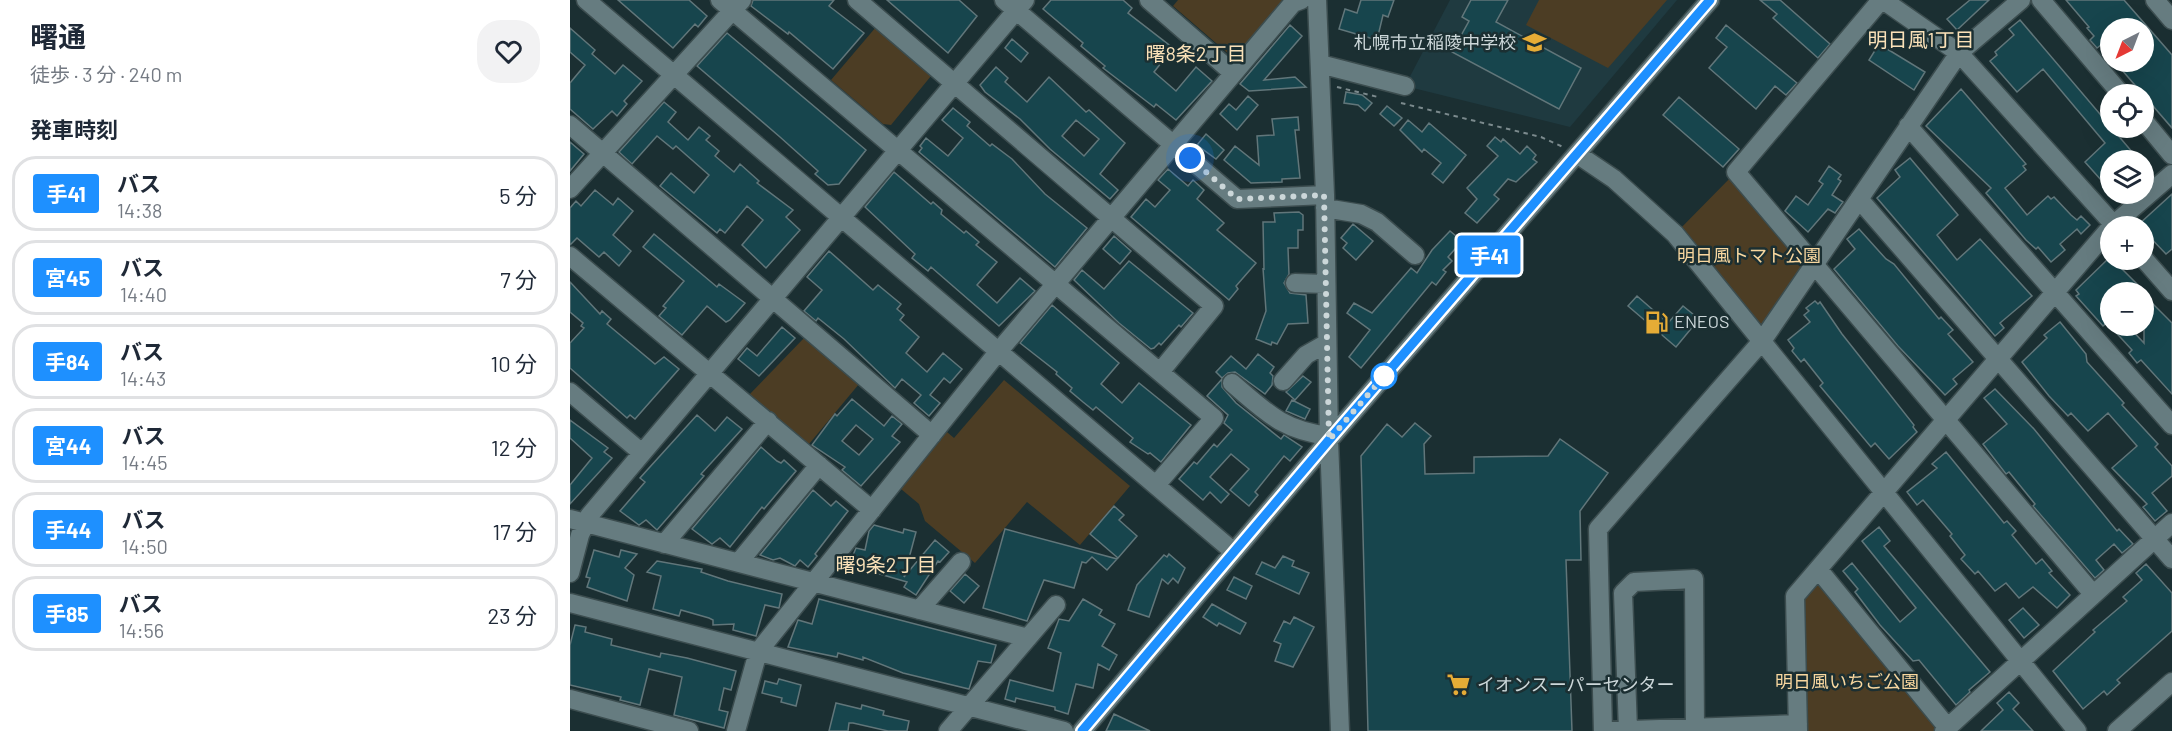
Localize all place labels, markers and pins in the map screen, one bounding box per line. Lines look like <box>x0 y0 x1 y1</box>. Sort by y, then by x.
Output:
school or university icon: 札幌市立稲陵中学校 <box>1521 30 1547 56</box>
place label: 札幌市立稲陵中学校 <box>1354 31 1516 53</box>
fuel station icon: ENEOS <box>1643 309 1669 335</box>
place label: ENEOS <box>1674 310 1729 332</box>
unlabelled marker <box>1371 363 1397 389</box>
supermarket icon: イオンスーパーセンター <box>1446 672 1472 698</box>
place label: イオンスーパーセンター <box>1477 673 1674 695</box>

